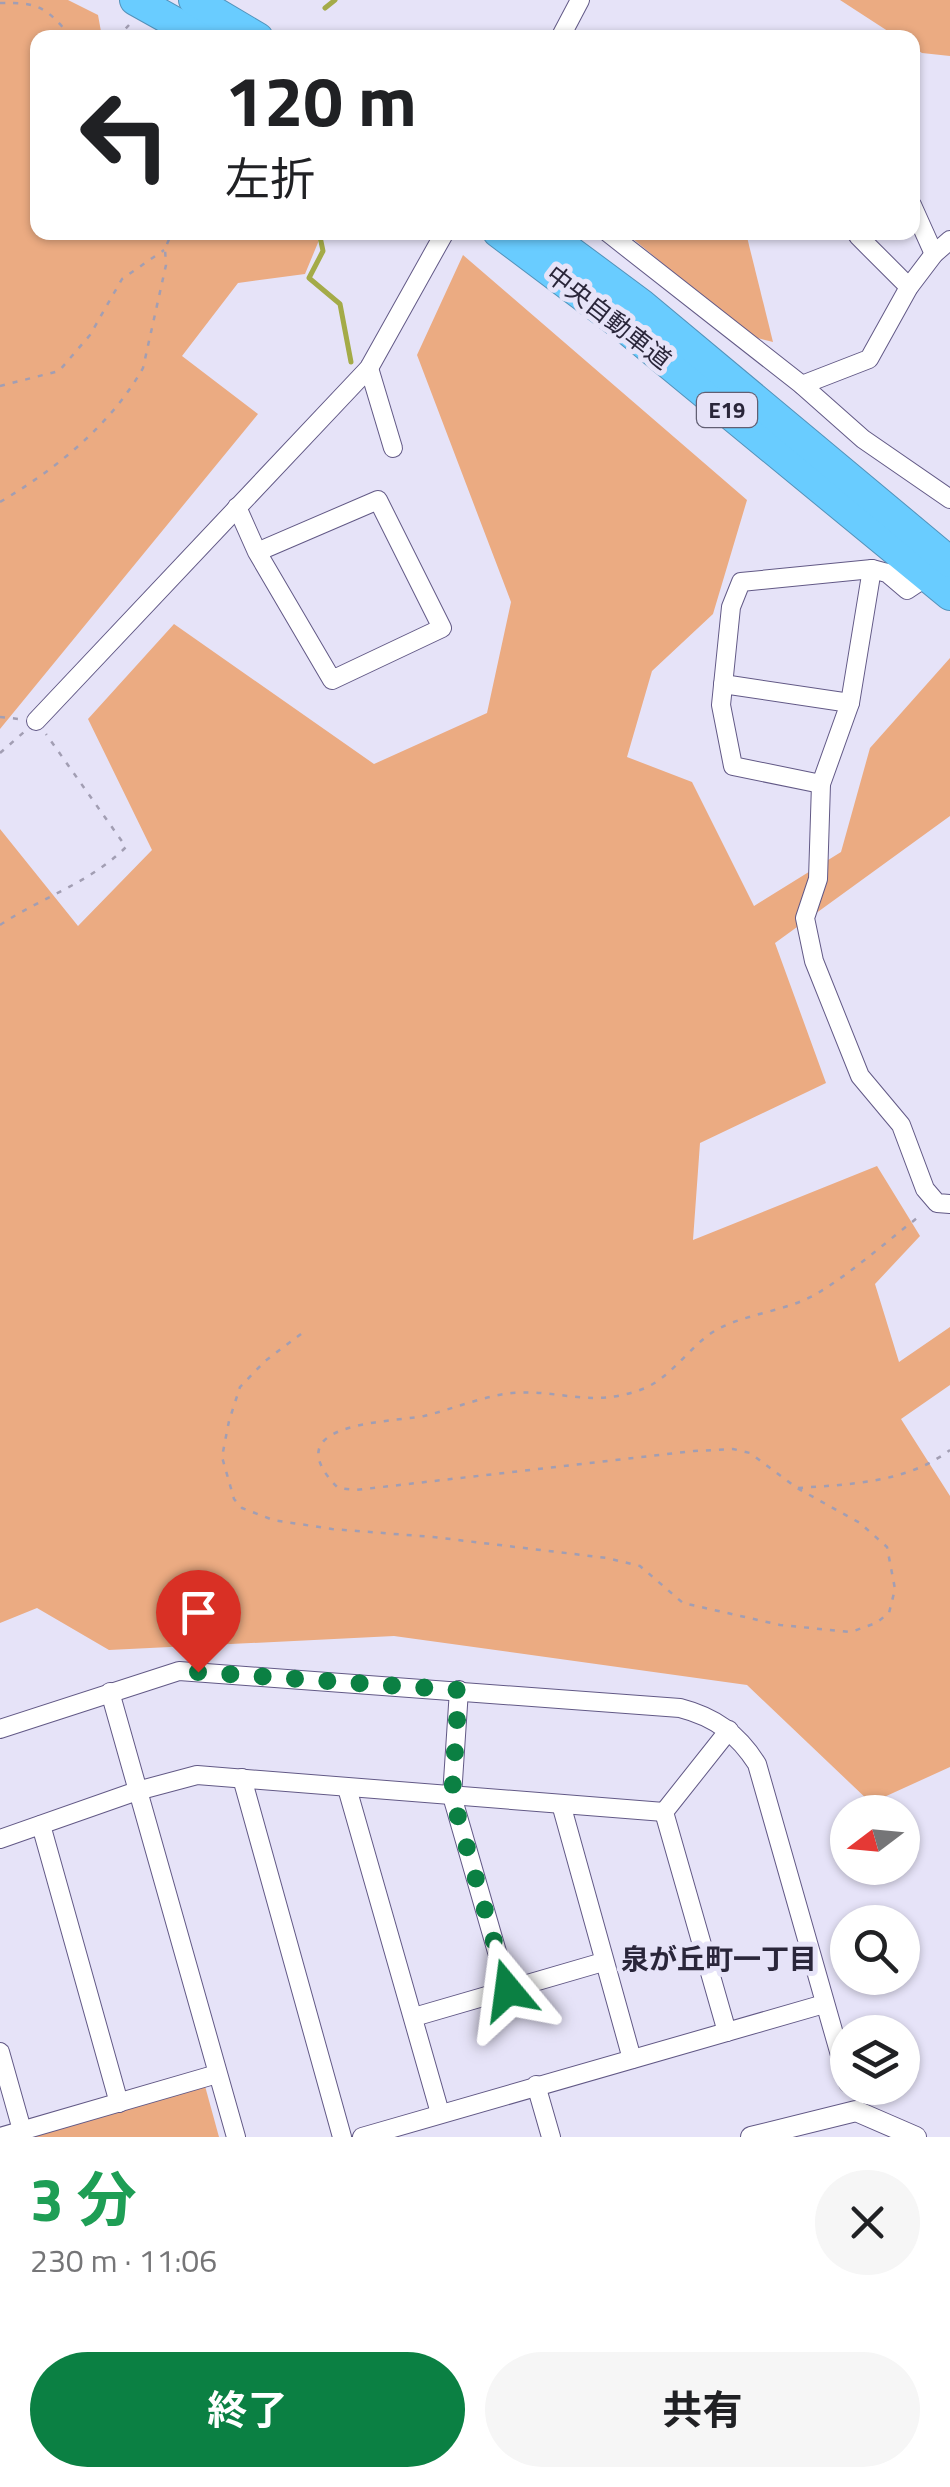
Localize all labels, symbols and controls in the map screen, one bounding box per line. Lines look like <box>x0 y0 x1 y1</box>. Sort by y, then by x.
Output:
text: 120 m <box>225 47 417 153</box>
icon: left <box>60 70 190 200</box>
text: 左折 <box>225 144 315 212</box>
street label: 中央自動車道 <box>538 256 680 378</box>
road number: E19 <box>697 393 757 427</box>
pin <box>156 1570 241 1673</box>
icon: arrive <box>171 1585 226 1640</box>
north arrow <box>830 1795 920 1885</box>
map controls <box>830 1795 920 2105</box>
button: search <box>830 1905 920 1995</box>
district label: 泉が丘町一丁目 <box>621 1937 817 1980</box>
position arrow <box>456 1938 560 2042</box>
button: layers <box>830 2015 920 2105</box>
text: 3 分 <box>30 2153 137 2244</box>
button: close <box>815 2170 920 2275</box>
text: 230 m · 11:06 <box>30 2236 217 2284</box>
button: 終了 <box>30 2352 465 2467</box>
button: 共有 <box>485 2352 920 2467</box>

